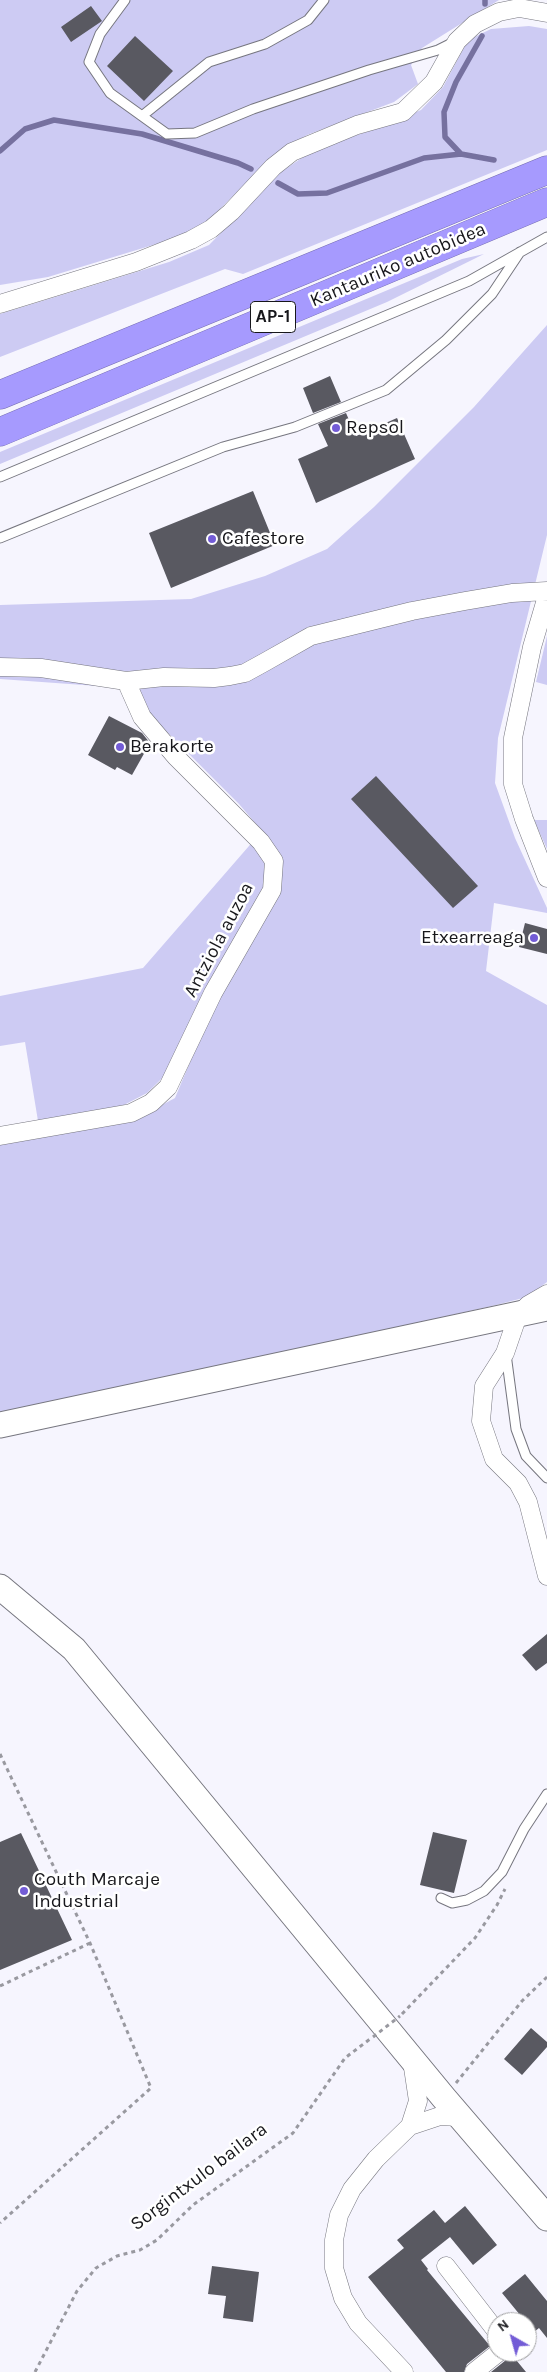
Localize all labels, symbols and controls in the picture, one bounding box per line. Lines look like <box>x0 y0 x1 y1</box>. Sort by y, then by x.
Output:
street label: Kantauriko autobidea <box>307 218 489 312</box>
road number: AP-1 <box>250 302 296 332</box>
place label: Repsol <box>346 417 404 439</box>
marker: Repsol <box>330 422 342 434</box>
place label: Cafestore <box>222 528 305 550</box>
marker: Cafestore <box>206 533 218 545</box>
place label: Berakorte <box>130 736 214 758</box>
marker: Berakorte <box>114 741 126 753</box>
street label: Antziola auzoa <box>179 879 259 1001</box>
place label: Etxearreaga <box>421 927 524 949</box>
marker: Etxearreaga <box>528 932 540 944</box>
place label: Couth Marcaje Industrial <box>34 1869 160 1913</box>
marker: Couth Marcaje Industrial <box>18 1885 30 1897</box>
street label: Sorgintxulo bailara <box>126 2118 272 2236</box>
north arrow <box>487 2312 537 2362</box>
text: N <box>494 2316 512 2335</box>

